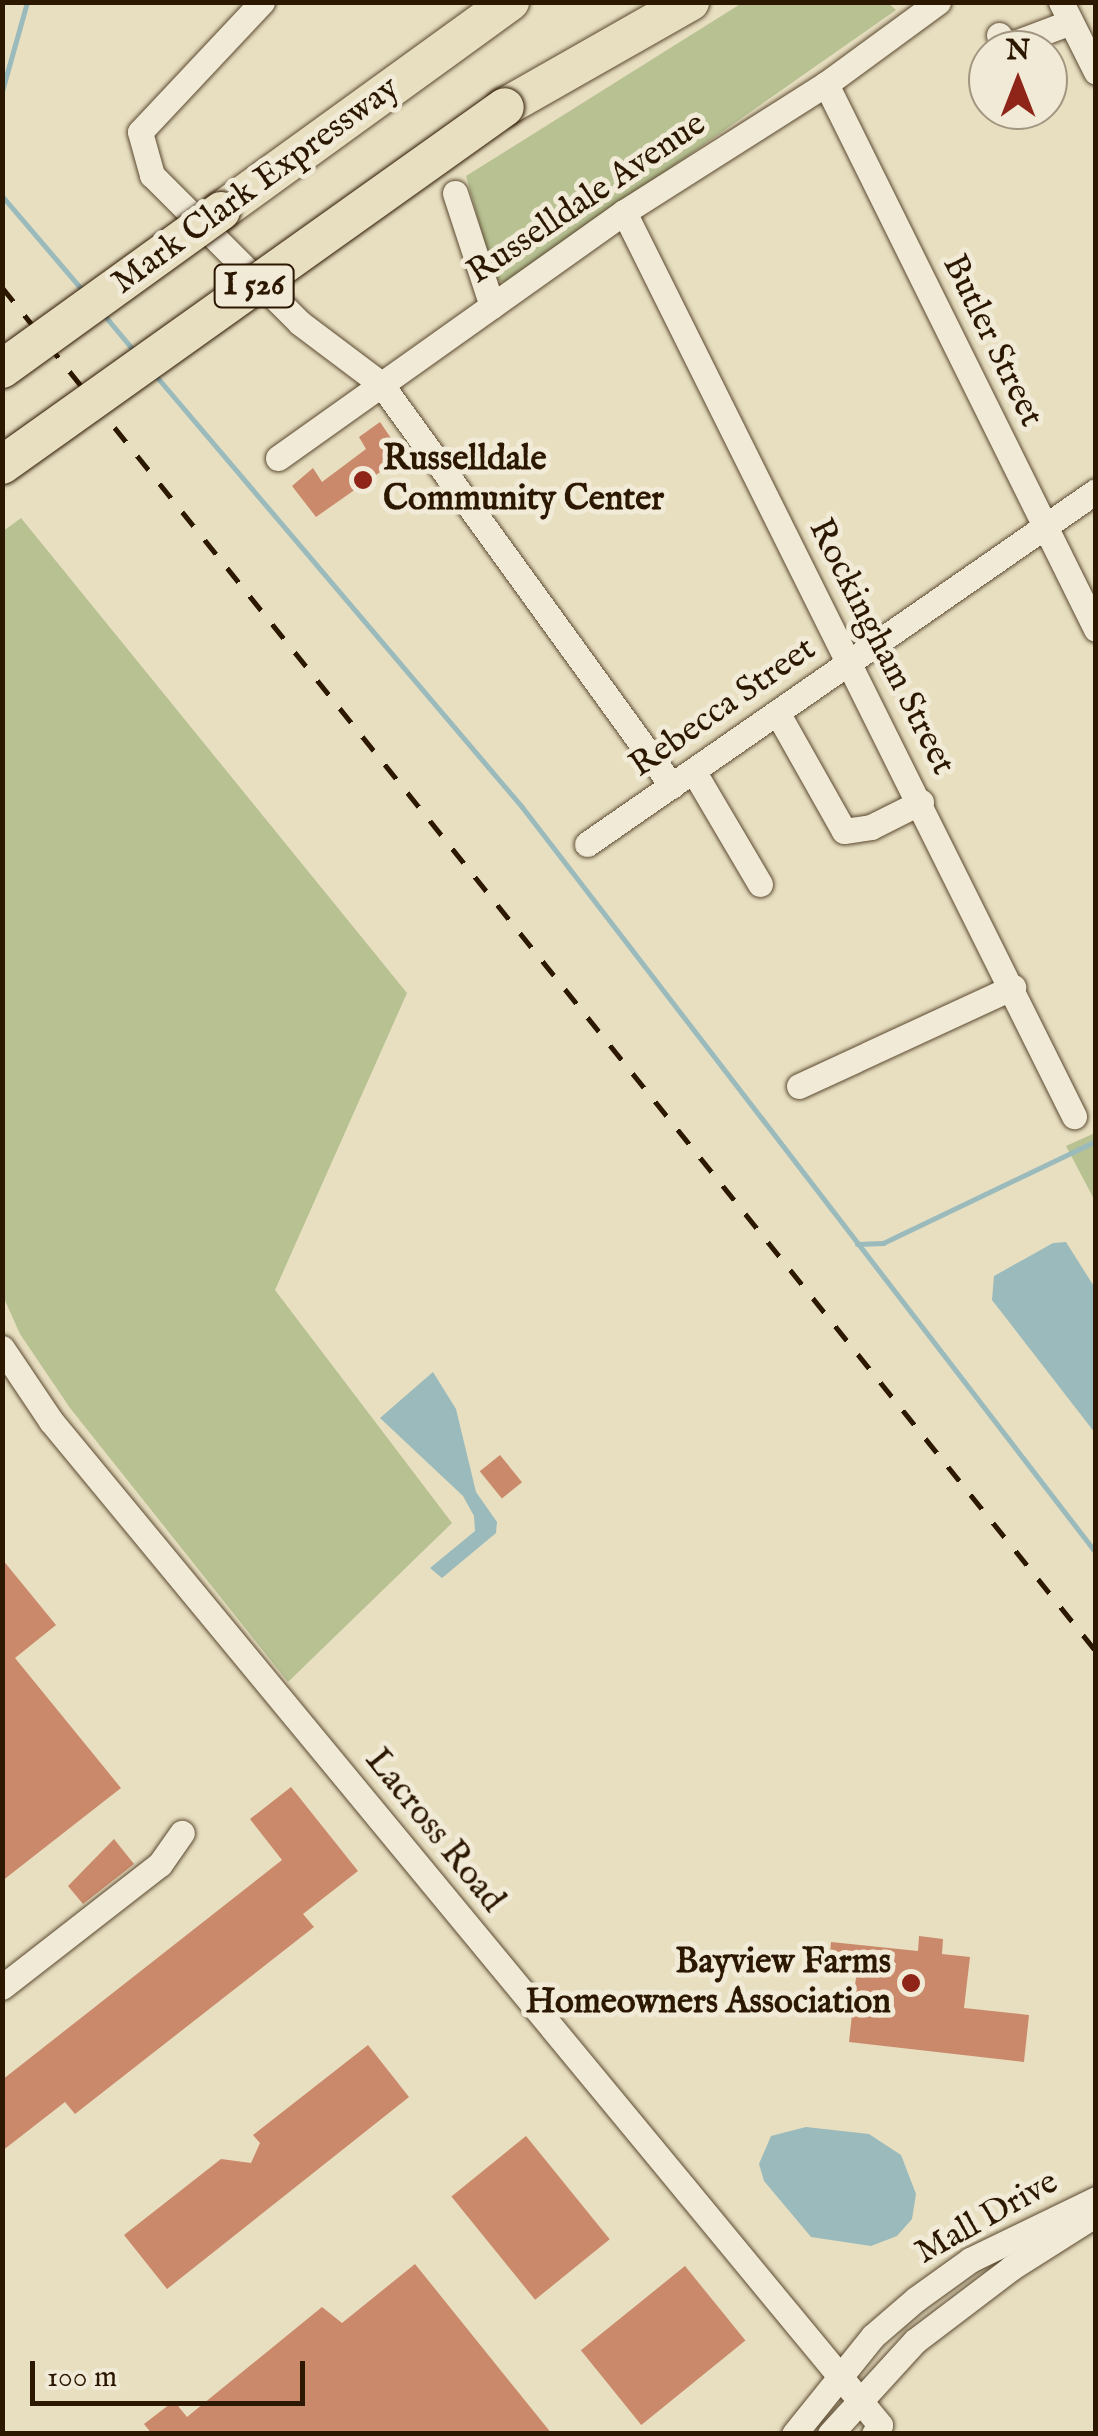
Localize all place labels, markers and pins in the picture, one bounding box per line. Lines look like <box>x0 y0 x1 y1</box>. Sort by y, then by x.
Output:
place label: Russelldale Community Center <box>383 439 664 521</box>
marker: Russelldale Community Center <box>352 469 374 491</box>
place label: Bayview Farms Homeowners Association <box>525 1942 891 2024</box>
marker: Bayview Farms Homeowners Association <box>900 1972 922 1994</box>

